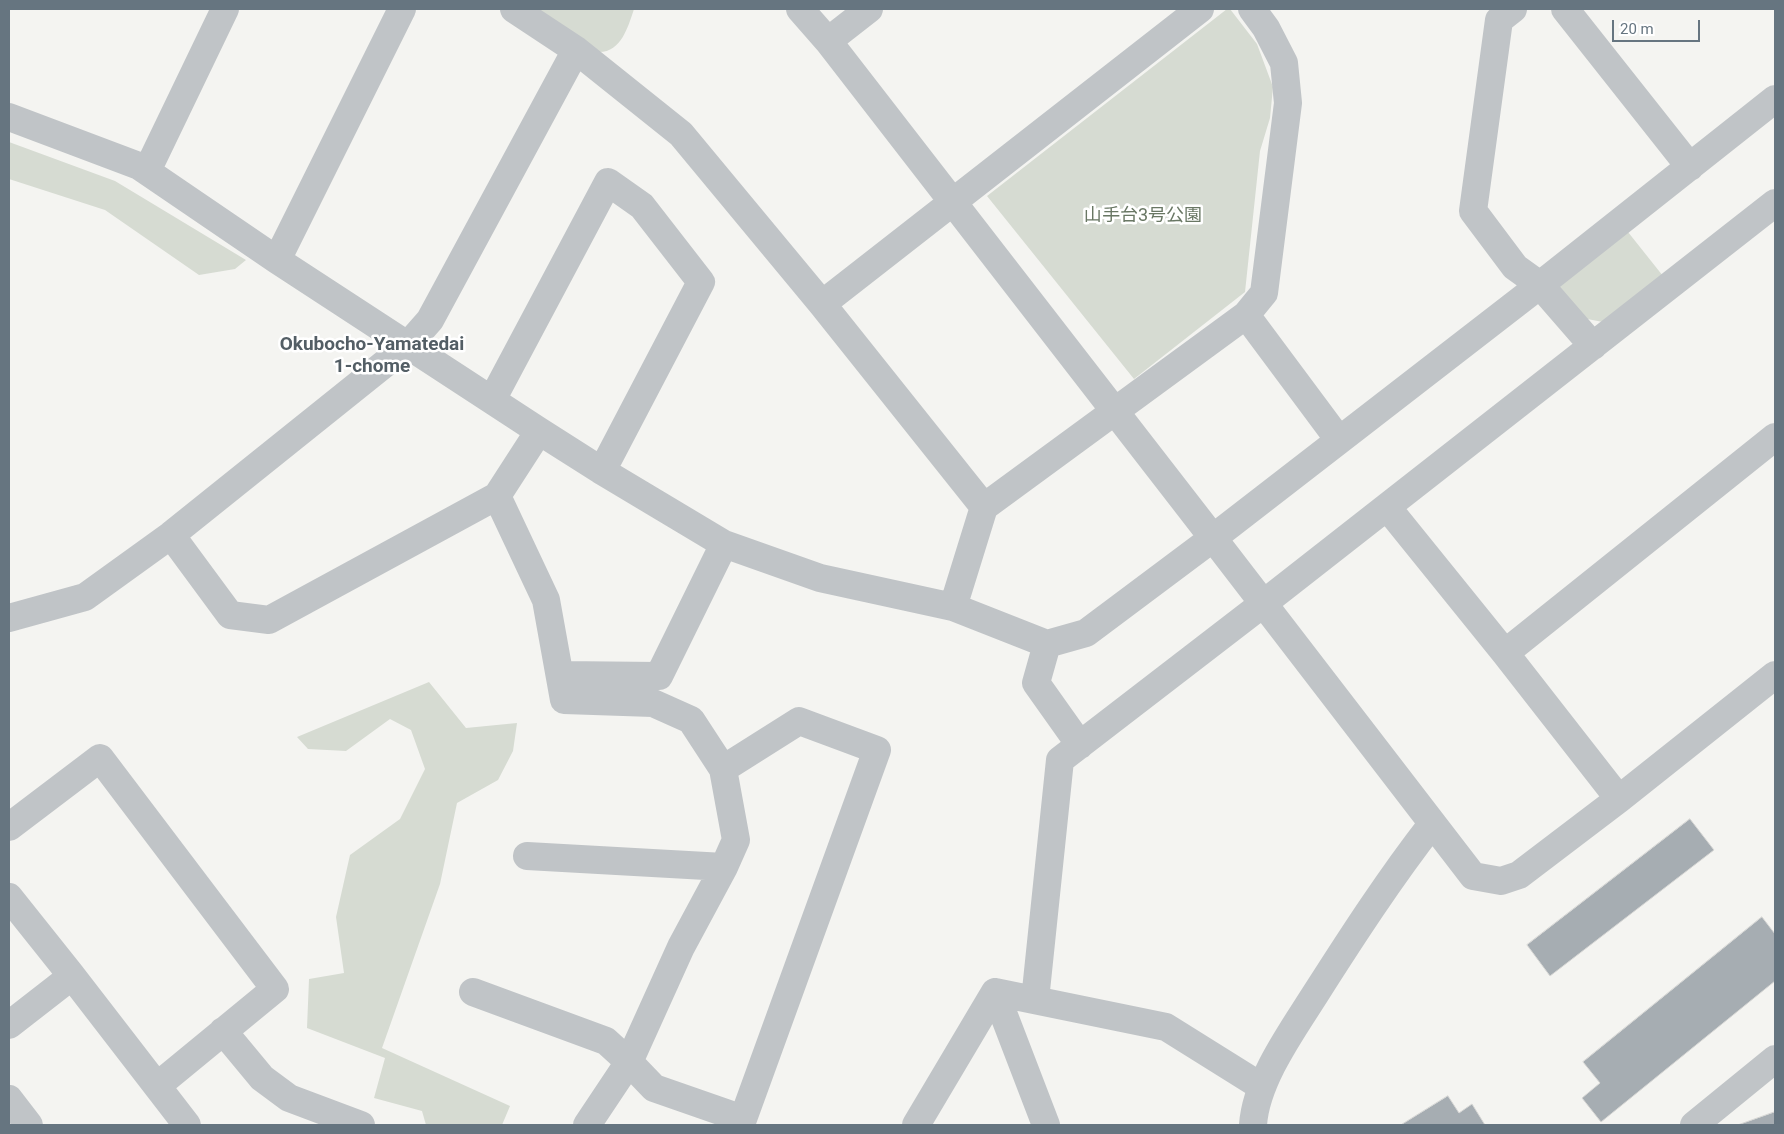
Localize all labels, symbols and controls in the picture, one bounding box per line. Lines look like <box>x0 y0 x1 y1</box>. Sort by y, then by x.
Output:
scale bar <box>1614 10 1702 42</box>
text: 20 m <box>1620 20 1654 38</box>
park label: 山手台3号公園 <box>1084 205 1202 227</box>
district label: Okubocho-Yamatedai 1-chome <box>280 334 464 378</box>

